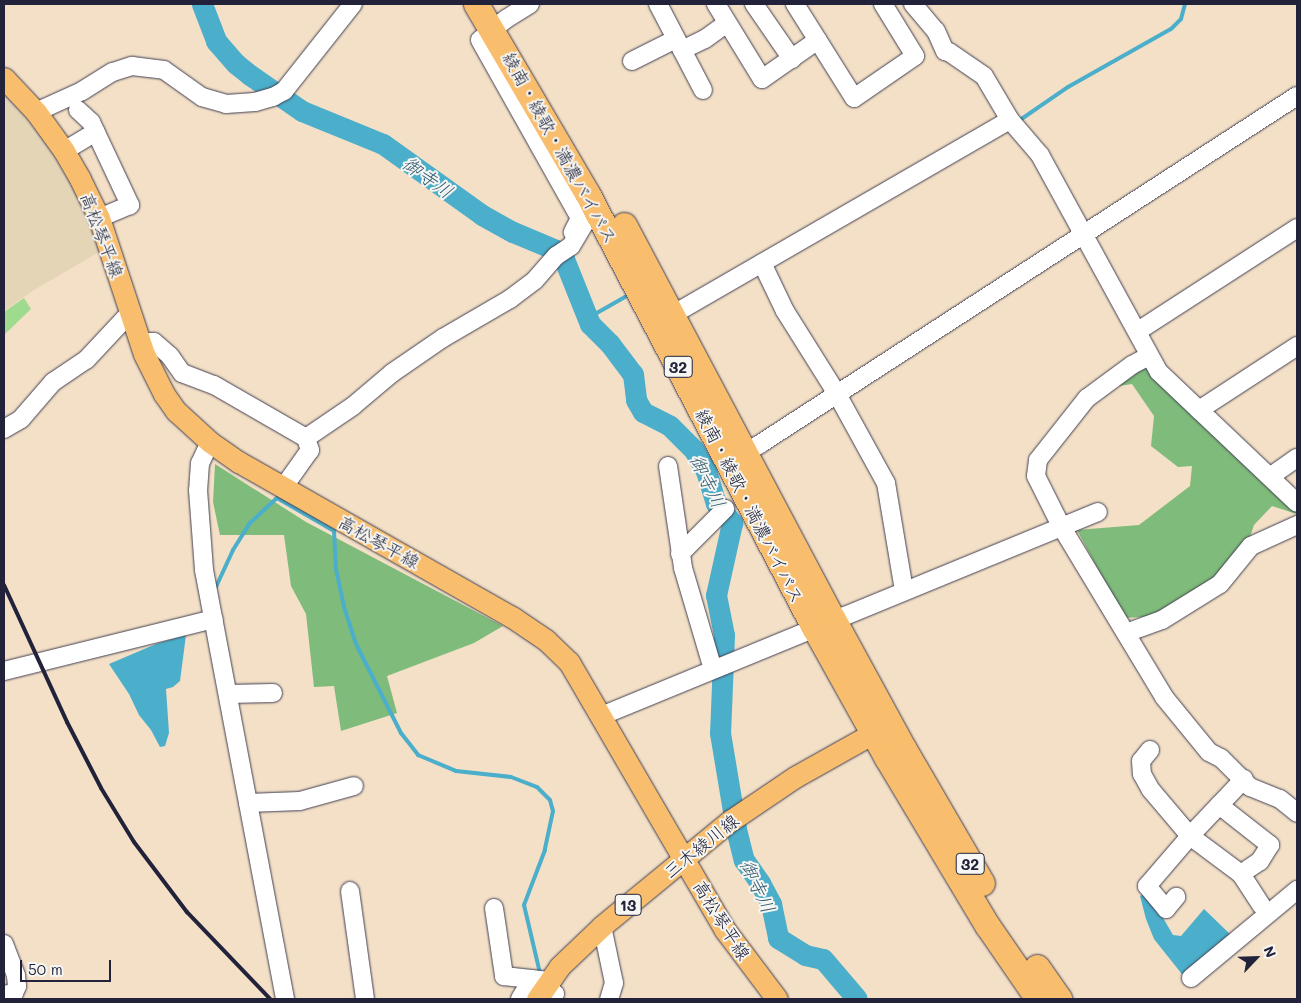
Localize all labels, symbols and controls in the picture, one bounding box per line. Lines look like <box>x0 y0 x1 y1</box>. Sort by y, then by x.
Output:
street label: 綾南・綾歌・満濃バイパス <box>498 48 622 248</box>
water label: 御寺川 <box>398 151 458 203</box>
street label: 高松琴平線 <box>76 189 128 281</box>
road number: 32 <box>663 354 693 381</box>
street label: 綾南・綾歌・満濃バイパス <box>691 405 809 607</box>
water label: 御寺川 <box>685 450 731 512</box>
street label: 高松琴平線 <box>334 511 424 573</box>
street label: 三木綾川線 <box>659 809 743 883</box>
road number: 32 <box>955 851 985 878</box>
water label: 御寺川 <box>736 855 780 917</box>
street label: 高松琴平線 <box>689 876 755 964</box>
road number: 13 <box>614 892 642 918</box>
north arrow <box>1231 933 1281 983</box>
text: N <box>1259 943 1281 960</box>
scale bar <box>22 950 114 982</box>
text: 50 m <box>28 959 63 979</box>

